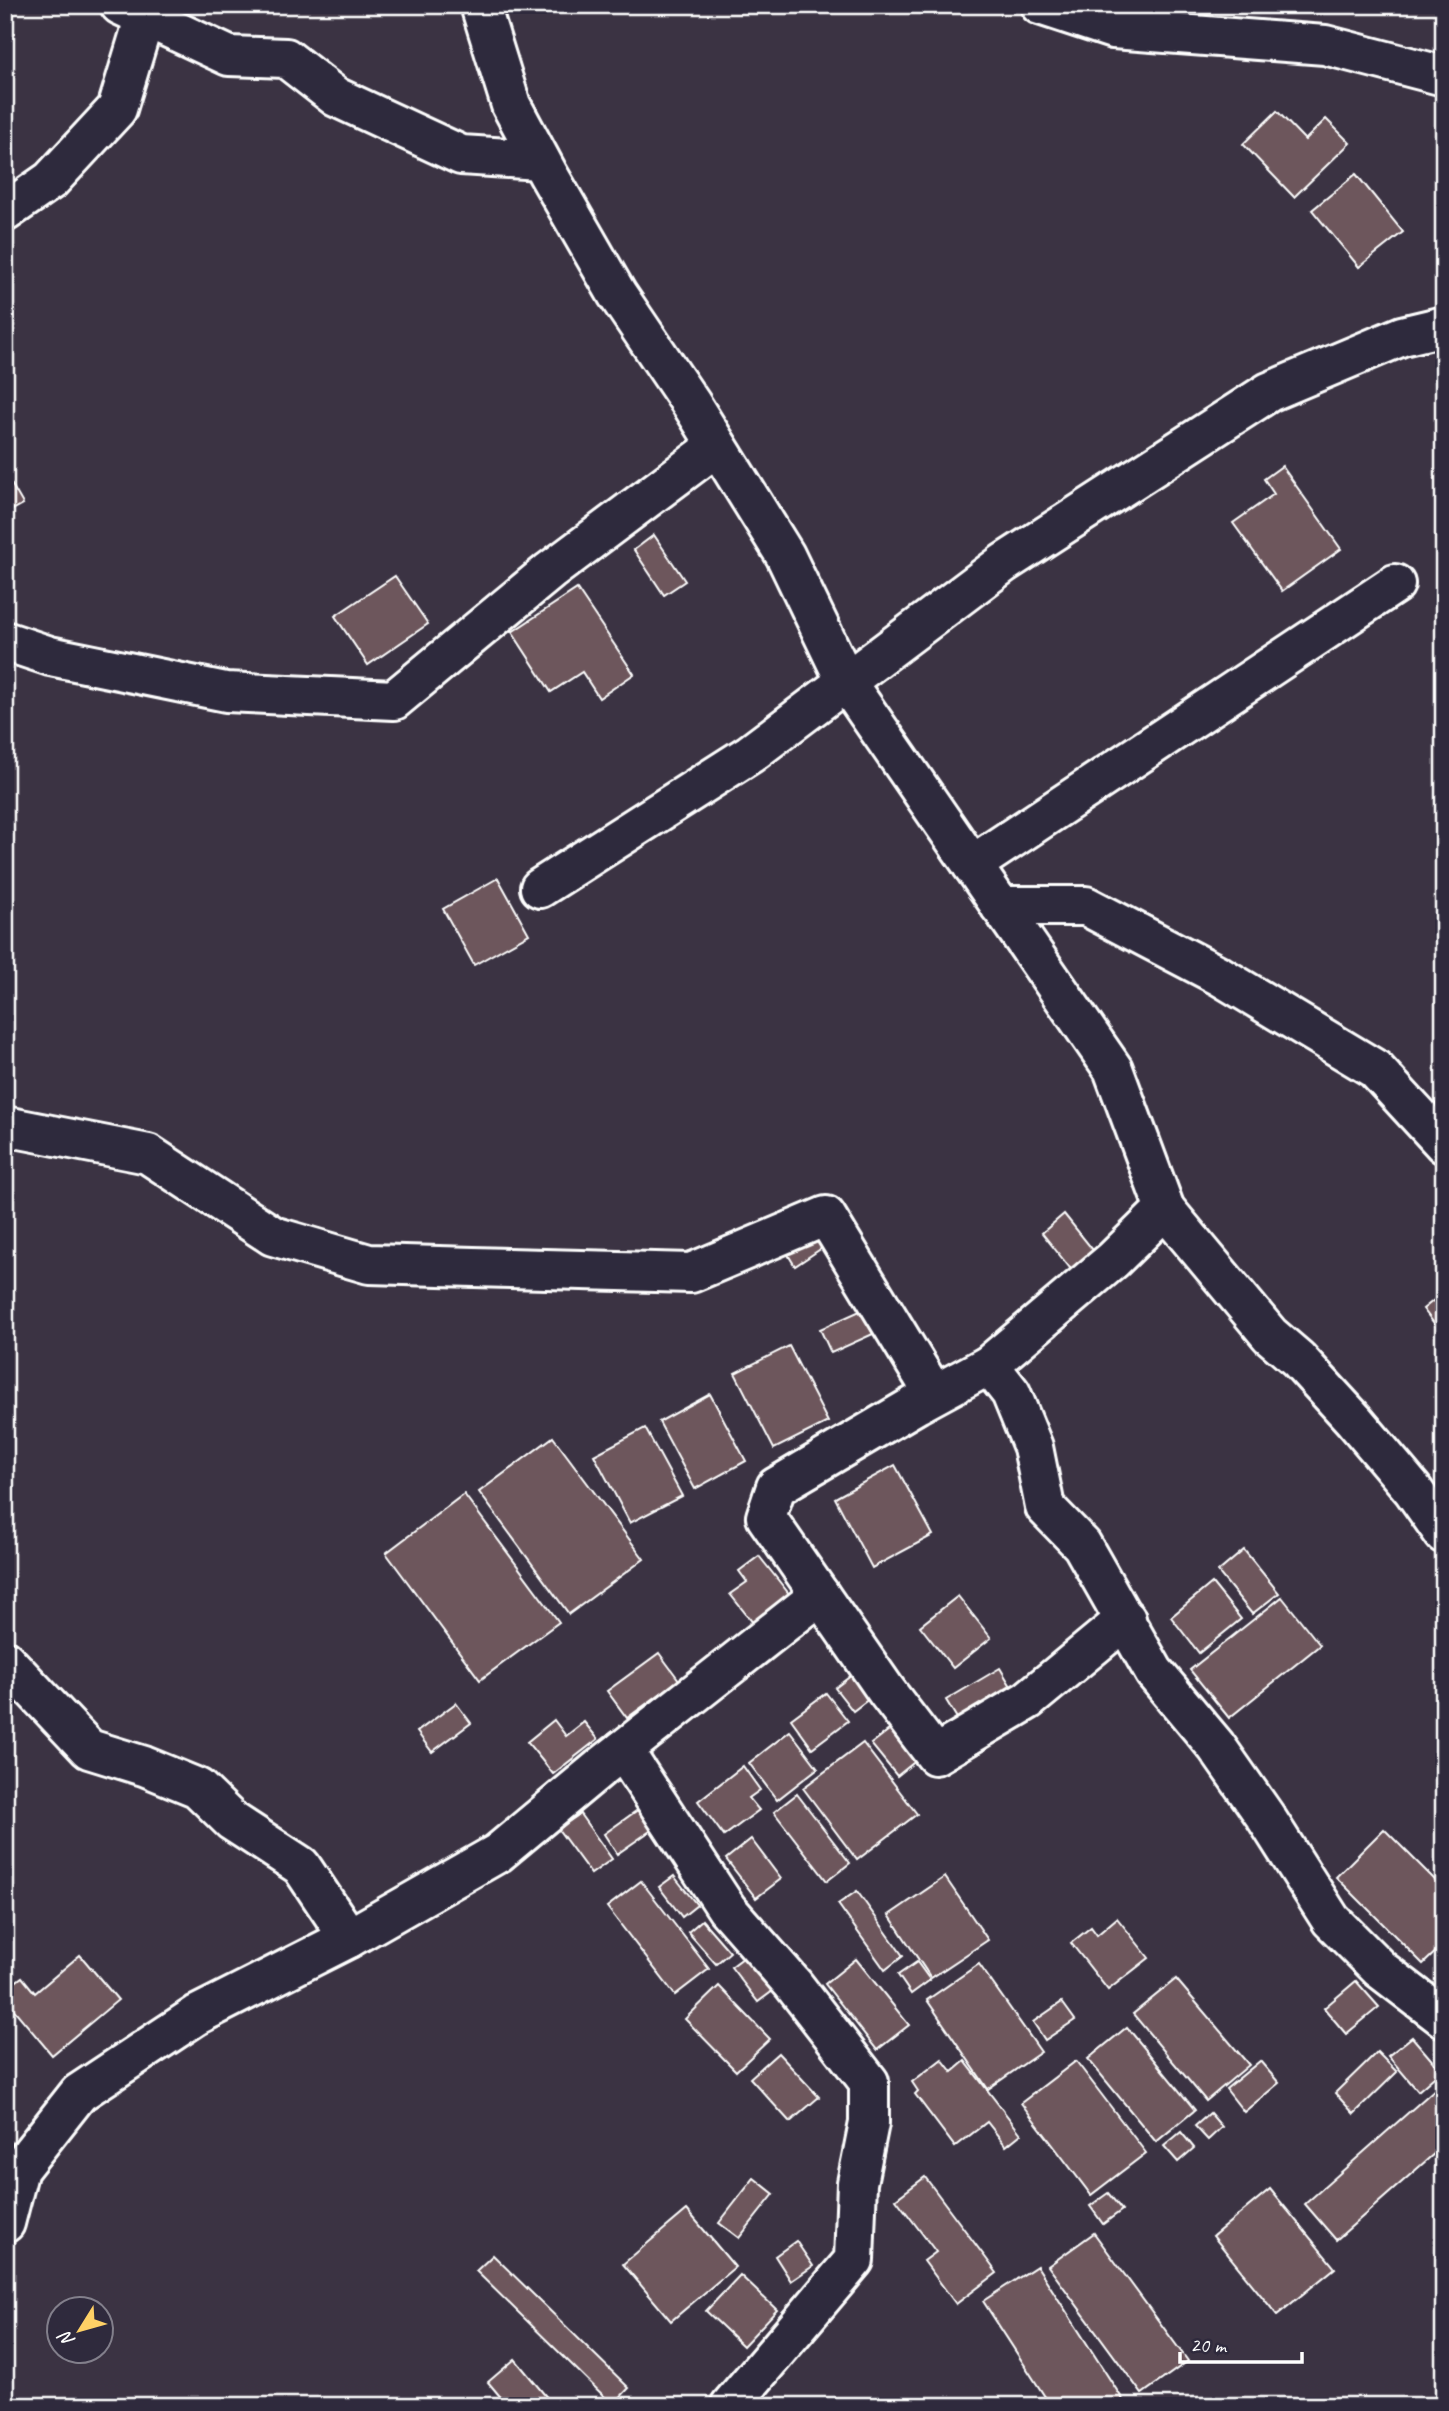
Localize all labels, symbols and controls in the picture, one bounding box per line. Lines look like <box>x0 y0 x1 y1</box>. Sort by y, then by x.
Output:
north arrow <box>46 2296 116 2366</box>
scale bar <box>1180 2320 1302 2364</box>
text: N <box>52 2325 80 2352</box>
text: 20 m <box>1190 2332 1228 2358</box>

